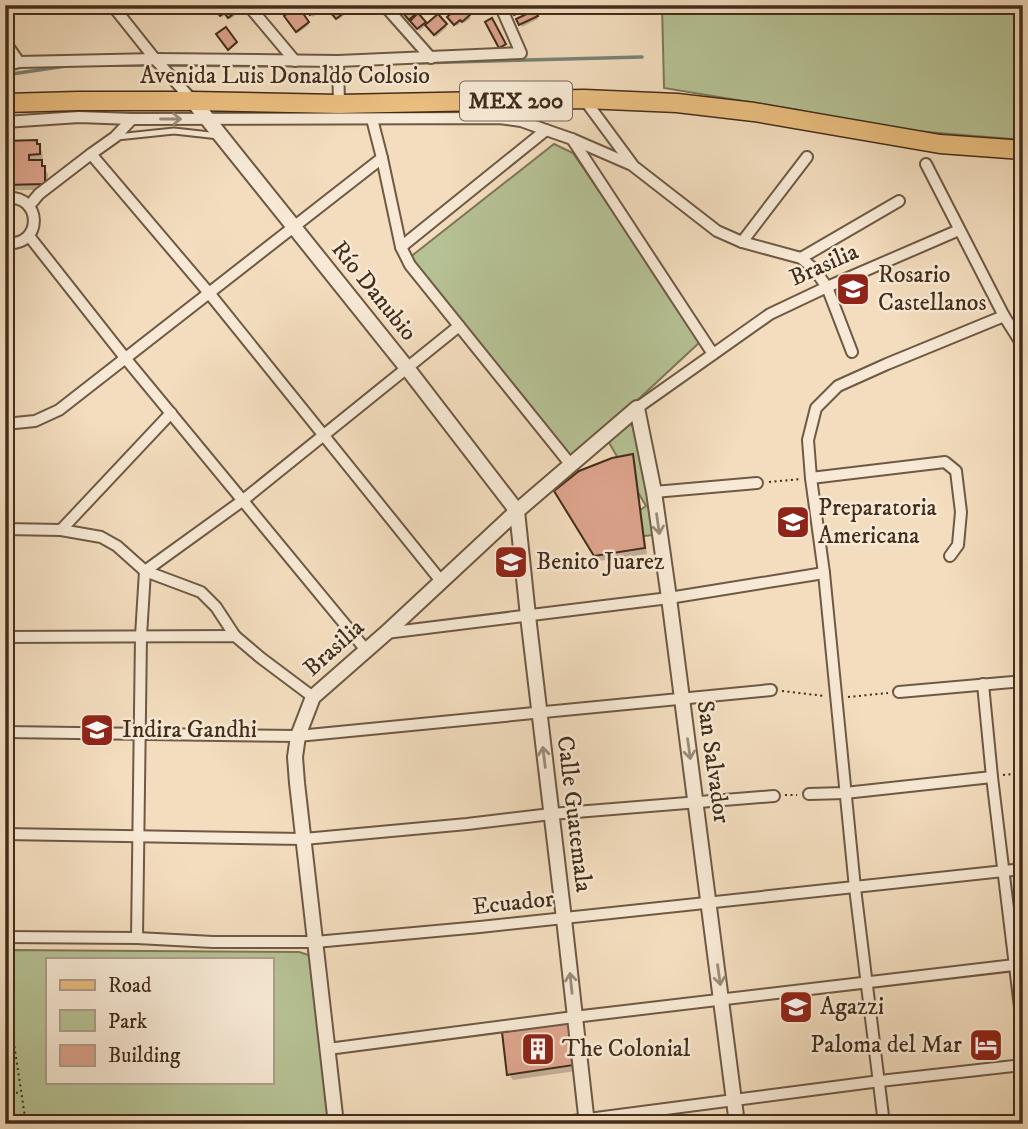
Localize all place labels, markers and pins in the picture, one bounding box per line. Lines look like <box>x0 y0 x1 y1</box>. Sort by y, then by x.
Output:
place label: Rosario Castellanos <box>878 260 987 318</box>
school or university icon: Rosario Castellanos <box>834 270 872 308</box>
place label: Preparatoria Americana <box>818 493 938 551</box>
school or university icon: Preparatoria Americana <box>774 503 812 541</box>
school or university icon: Benito Juarez <box>492 543 530 581</box>
place label: Benito Juarez <box>536 547 665 577</box>
school or university icon: Indira Gandhi <box>78 711 116 749</box>
place label: Indira Gandhi <box>122 715 257 745</box>
school or university icon: Agazzi <box>777 988 815 1026</box>
place label: Agazzi <box>820 992 884 1022</box>
hotel icon: Paloma del Mar <box>967 1026 1005 1064</box>
building icon: The Colonial <box>519 1030 557 1068</box>
place label: Paloma del Mar <box>810 1030 962 1060</box>
place label: The Colonial <box>562 1034 691 1064</box>

